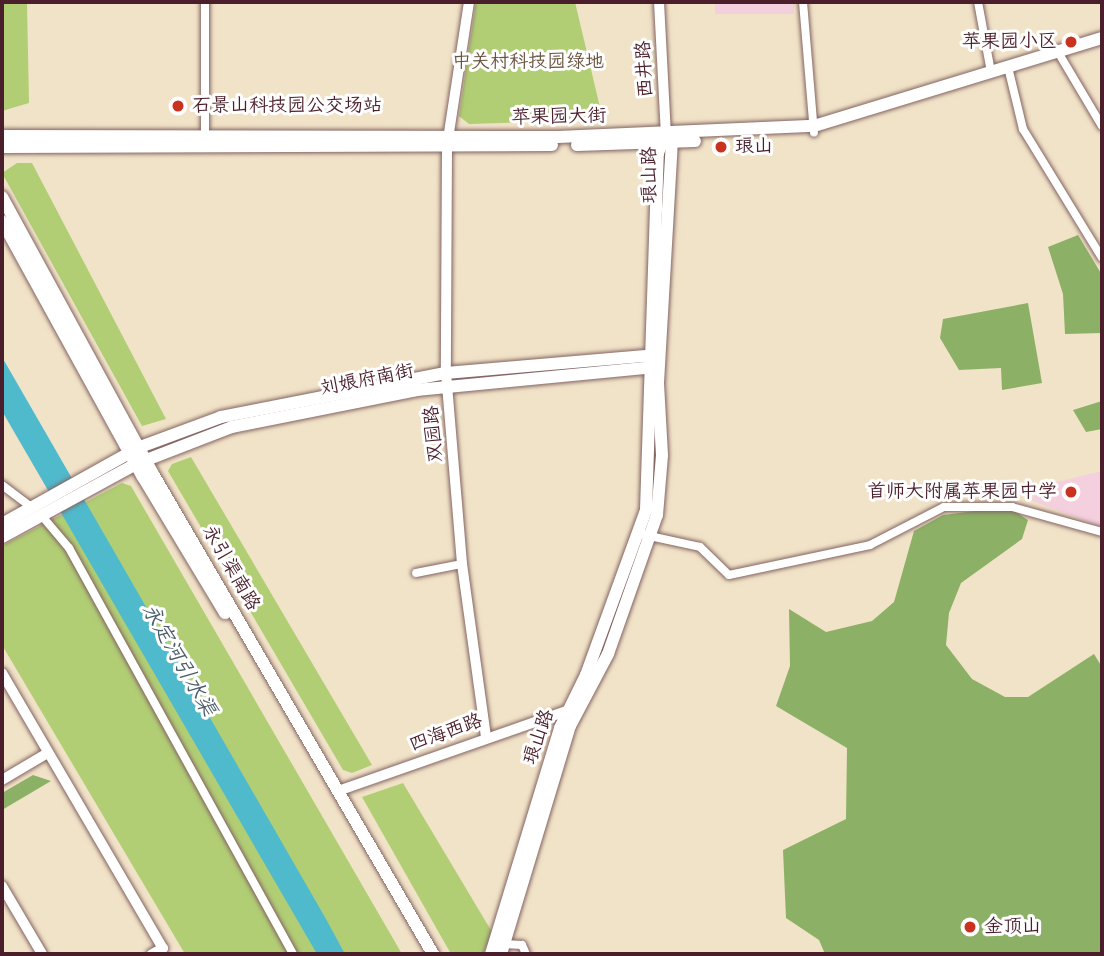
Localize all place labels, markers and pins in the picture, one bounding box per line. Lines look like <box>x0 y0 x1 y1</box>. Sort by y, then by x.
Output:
place label: 苹果园小区 <box>962 31 1057 53</box>
marker: 苹果园小区 <box>1063 34 1079 50</box>
place label: 石景山科技园公交场站 <box>192 95 382 117</box>
marker: 石景山科技园公交场站 <box>170 98 186 114</box>
place label: 琅山 <box>735 136 773 158</box>
marker: 琅山 <box>713 139 729 155</box>
place label: 首师大附属苹果园中学 <box>867 481 1057 503</box>
marker: 首师大附属苹果园中学 <box>1063 484 1079 500</box>
place label: 金顶山 <box>984 916 1041 938</box>
marker: 金顶山 <box>962 919 978 935</box>

